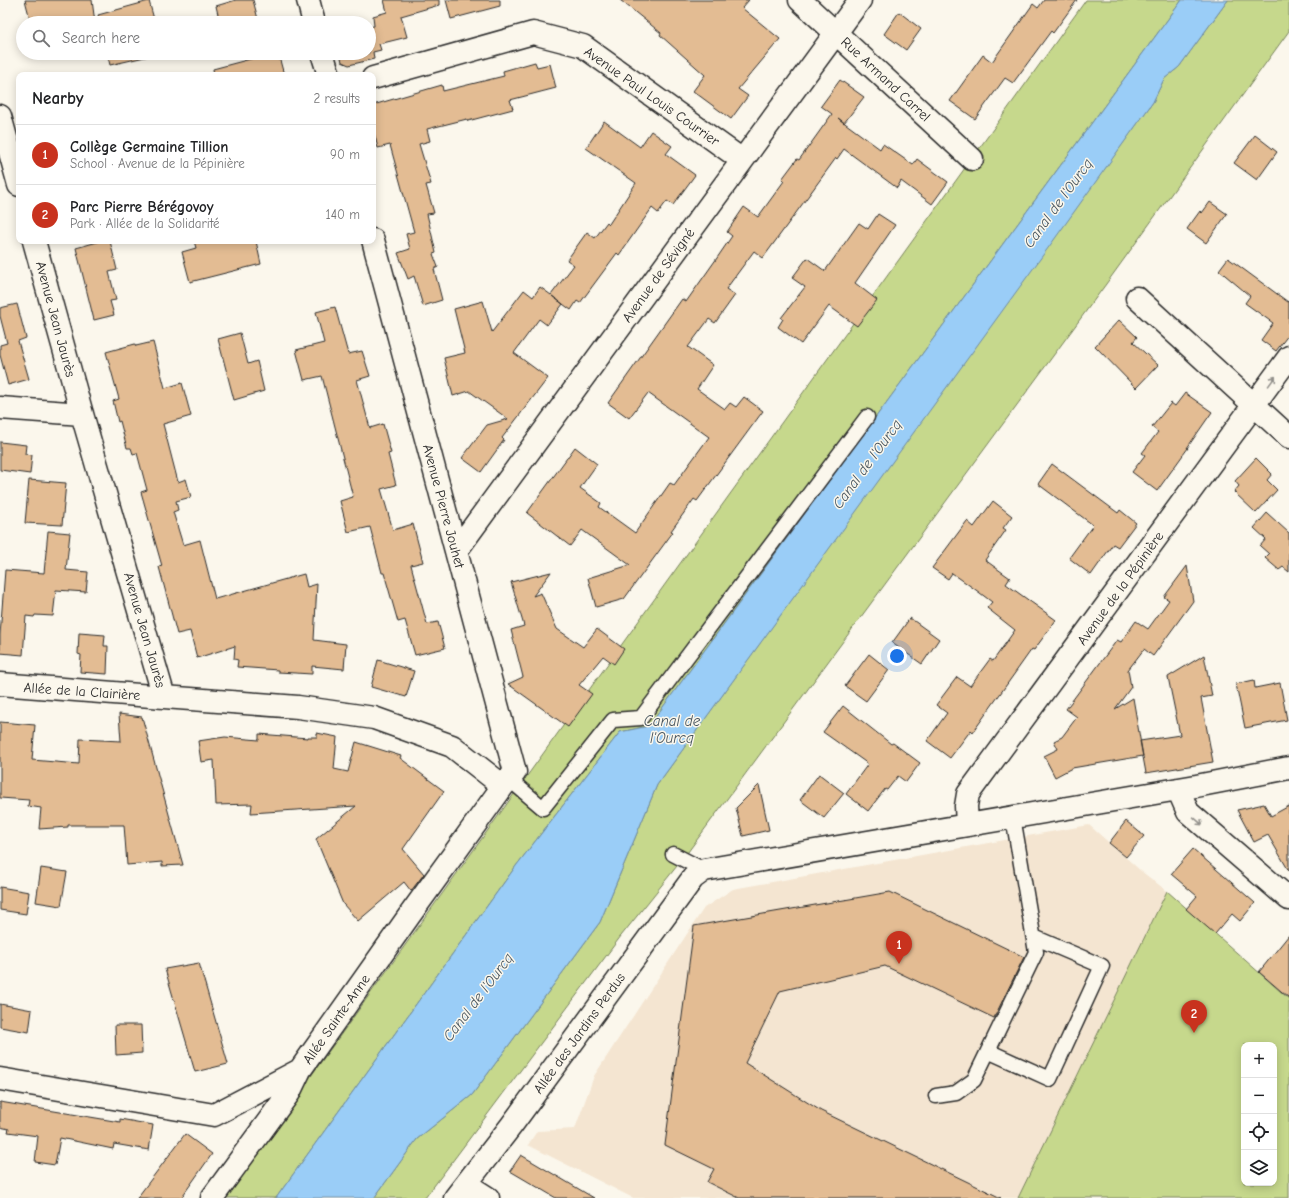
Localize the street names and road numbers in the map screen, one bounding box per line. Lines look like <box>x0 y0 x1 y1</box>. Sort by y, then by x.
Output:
street label: Rue Armand Carrel <box>837 33 934 125</box>
street label: Avenue Paul Louis Courrier <box>581 43 723 150</box>
street label: Avenue de Sévigné <box>619 225 698 326</box>
street label: Avenue Jean Jaurès <box>32 259 79 379</box>
street label: Avenue Pierre Jouhet <box>419 442 468 571</box>
street label: Avenue de la Pépinière <box>1073 528 1167 649</box>
street label: Avenue Jean Jaurès <box>120 571 169 690</box>
street label: Allée de la Clairière <box>23 679 141 704</box>
street label: Allée des Jardins Perdus <box>530 969 629 1097</box>
street label: Allée Sainte-Anne <box>299 971 374 1067</box>

